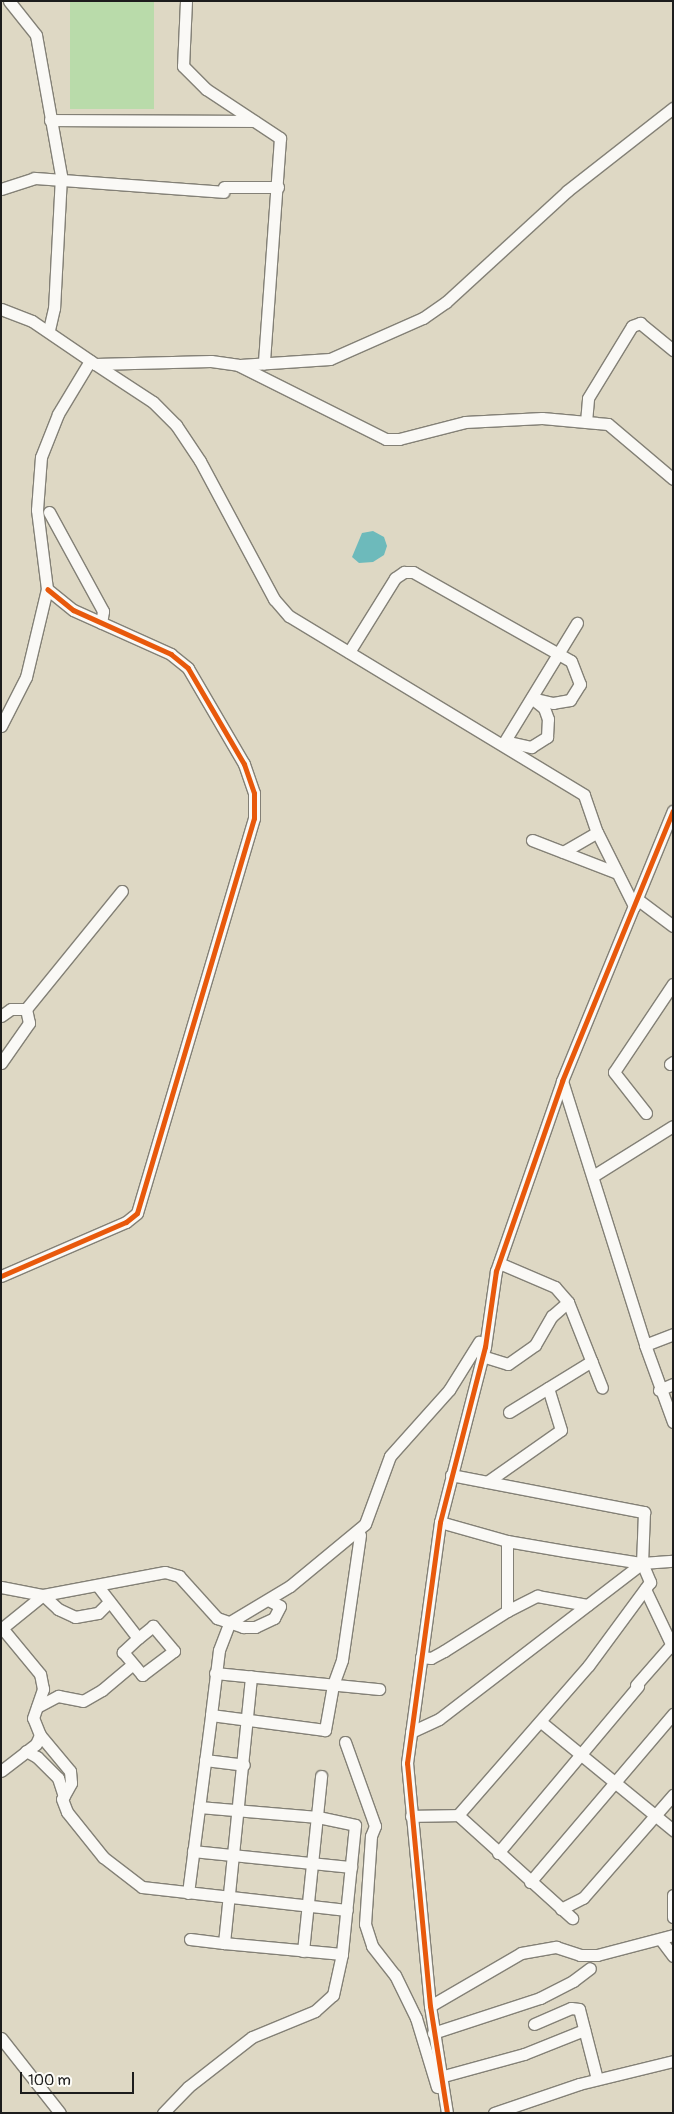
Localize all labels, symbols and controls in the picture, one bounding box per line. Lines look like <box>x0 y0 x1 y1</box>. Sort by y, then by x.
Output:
scale bar <box>22 2062 136 2094</box>
text: 100 m <box>28 2071 71 2090</box>

